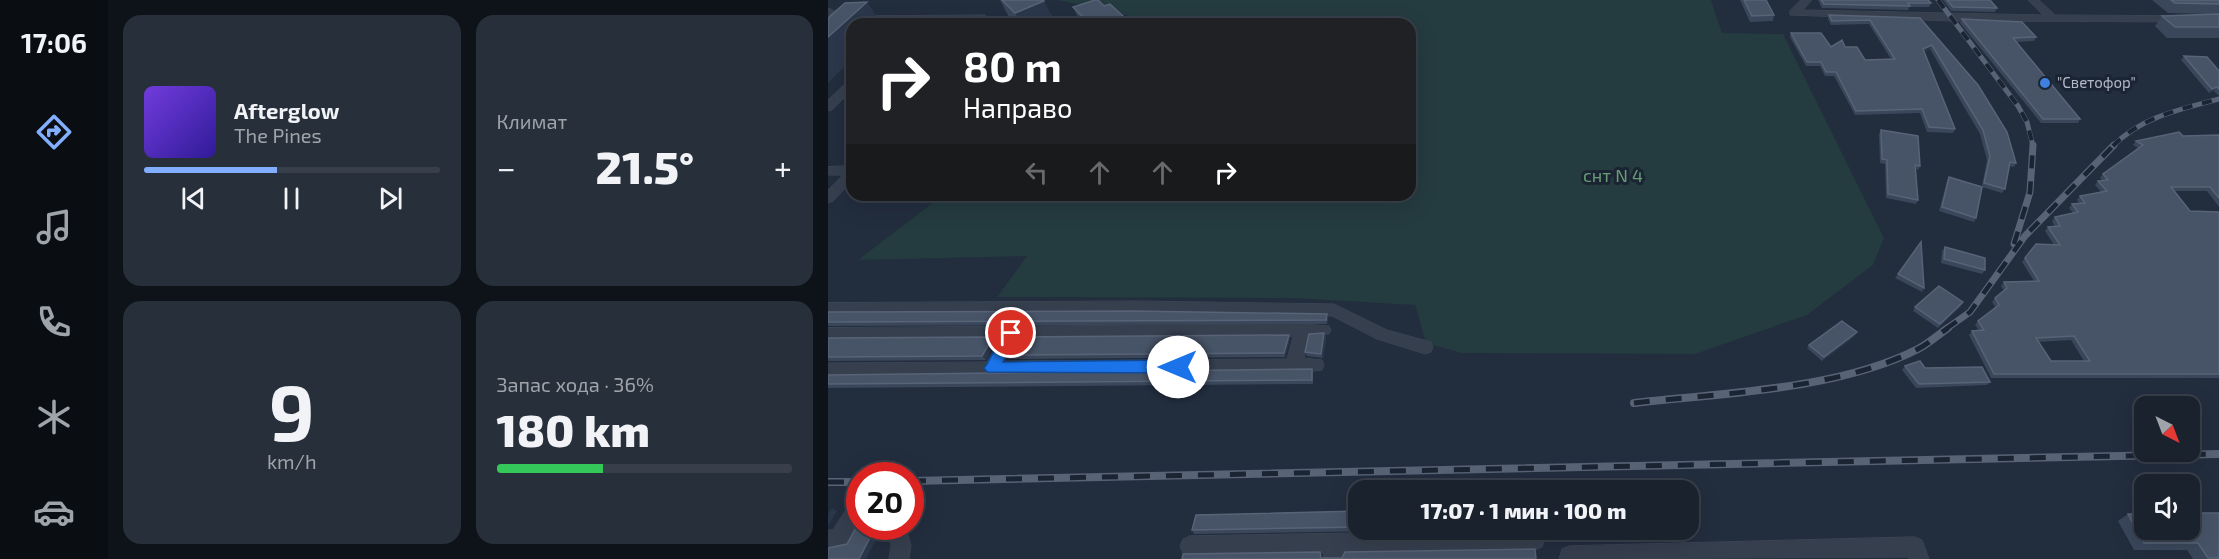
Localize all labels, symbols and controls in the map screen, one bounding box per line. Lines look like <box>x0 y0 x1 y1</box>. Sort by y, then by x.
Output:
text: 17:06 <box>21 26 87 58</box>
text: 80 m <box>963 40 1062 90</box>
icon: right <box>864 42 942 120</box>
place label: "Светофор" <box>2057 73 2136 91</box>
marker: "Светофор" <box>2038 76 2052 90</box>
text: Направо <box>963 91 1072 123</box>
text: Afterglow <box>234 97 339 123</box>
text: Климат <box>497 109 567 133</box>
icon: directions <box>33 111 75 153</box>
text: The Pines <box>234 123 322 147</box>
text: 21.5° <box>596 139 694 193</box>
text: − <box>497 147 516 187</box>
text: + <box>774 147 792 187</box>
icon: left <box>1020 156 1053 189</box>
icon: ahead <box>1083 156 1116 189</box>
icon: ahead <box>1146 156 1179 189</box>
icon: right <box>1209 156 1242 189</box>
park label: снт N 4 <box>1583 164 1643 186</box>
icon: previous <box>177 182 210 215</box>
icon: pause <box>275 182 308 215</box>
icon: next <box>374 182 407 215</box>
icon: music <box>33 206 75 248</box>
icon: phone <box>33 301 75 343</box>
pin <box>985 307 1036 358</box>
icon: arrive <box>994 316 1027 349</box>
position arrow <box>1146 335 1210 399</box>
text: 9 <box>269 363 315 457</box>
text: Запас хода · 36% <box>497 372 654 396</box>
icon: climate <box>33 396 75 438</box>
north arrow <box>2134 396 2200 462</box>
map controls <box>2134 396 2200 540</box>
text: 180 km <box>497 402 650 456</box>
text: km/h <box>267 449 317 473</box>
speed limit sign: 20 <box>846 462 924 540</box>
button: sound <box>2134 474 2200 540</box>
icon: car <box>33 491 75 533</box>
text: 17:07 · 1 мин · 100 m <box>1421 497 1626 523</box>

